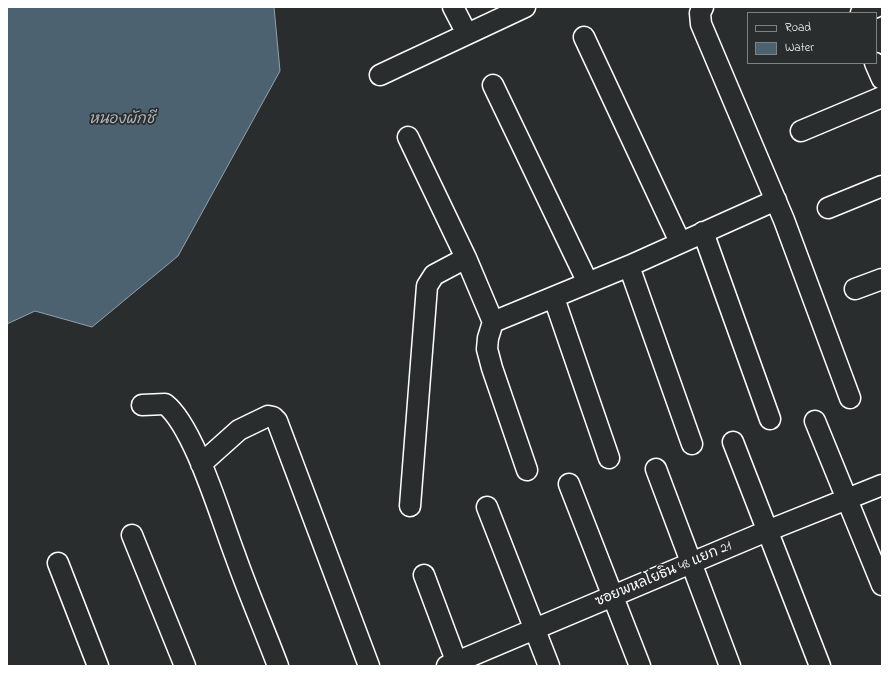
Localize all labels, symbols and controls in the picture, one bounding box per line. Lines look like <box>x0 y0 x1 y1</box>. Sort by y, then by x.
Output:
legend <box>747 12 877 64</box>
text: Road <box>785 19 811 37</box>
text: Water <box>785 39 814 57</box>
water label: หนองผักชี <box>89 112 155 130</box>
street label: ซอยพหลโยธิน 48 แยก 21 <box>593 539 735 611</box>

